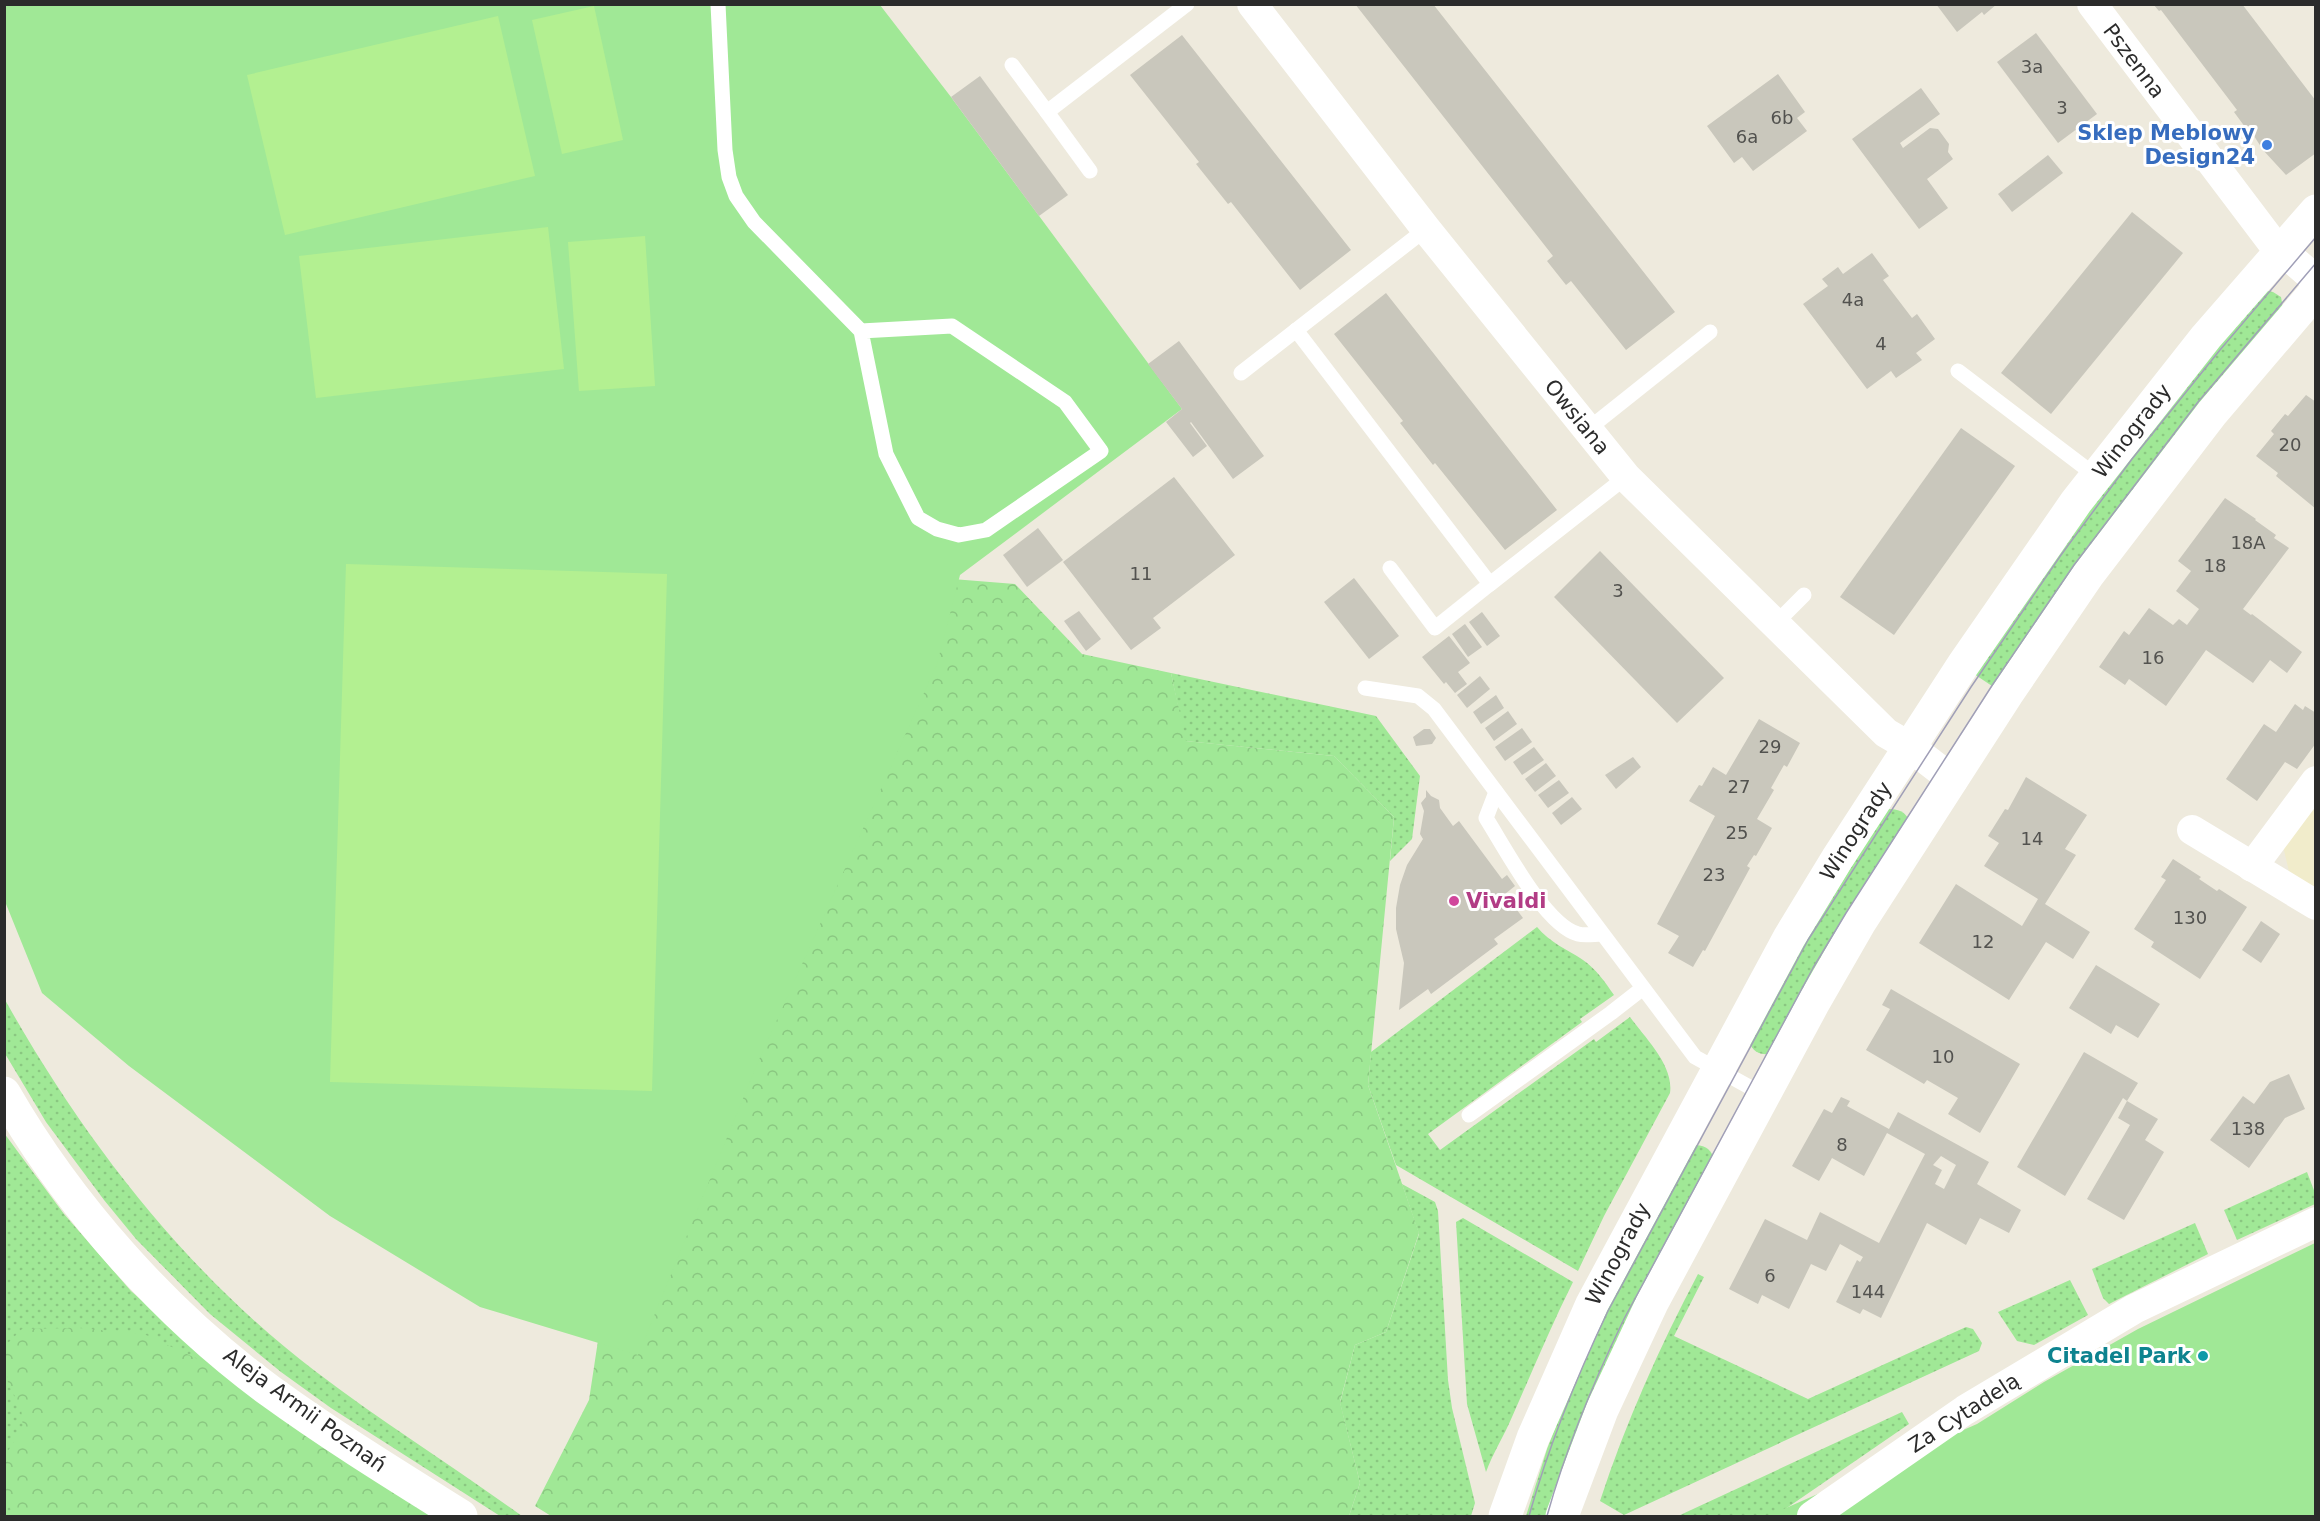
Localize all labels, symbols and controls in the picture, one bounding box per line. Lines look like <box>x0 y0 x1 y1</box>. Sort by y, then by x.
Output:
street label: Pszenna <box>2098 19 2170 103</box>
house number: 3a <box>2021 56 2043 77</box>
house number: 3 <box>2056 97 2068 118</box>
house number: 6b <box>1771 107 1793 128</box>
place label: Sklep Meblowy Design24 <box>2077 121 2255 169</box>
house number: 6a <box>1736 126 1758 147</box>
marker: Sklep Meblowy Design24 <box>2260 138 2274 152</box>
house number: 4a <box>1842 289 1864 310</box>
house number: 4 <box>1875 333 1887 354</box>
street label: Owsiana <box>1540 375 1614 459</box>
street label: Winogrady <box>2088 379 2176 483</box>
house number: 20 <box>2279 434 2301 455</box>
house number: 18A <box>2230 532 2266 553</box>
house number: 18 <box>2204 555 2226 576</box>
house number: 11 <box>1130 563 1152 584</box>
house number: 3 <box>1612 580 1624 601</box>
house number: 16 <box>2142 647 2164 668</box>
house number: 29 <box>1759 736 1781 757</box>
house number: 27 <box>1728 776 1750 797</box>
street label: Winogrady <box>1815 777 1897 885</box>
house number: 25 <box>1726 822 1748 843</box>
house number: 14 <box>2021 828 2043 849</box>
house number: 23 <box>1703 864 1725 885</box>
place label: Vivaldi <box>1466 889 1546 913</box>
marker: Vivaldi <box>1447 894 1461 908</box>
house number: 130 <box>2173 907 2207 928</box>
house number: 12 <box>1972 931 1994 952</box>
house number: 10 <box>1932 1046 1954 1067</box>
house number: 138 <box>2231 1118 2265 1139</box>
house number: 8 <box>1836 1134 1848 1155</box>
street label: Winogrady <box>1581 1199 1655 1309</box>
house number: 6 <box>1764 1265 1776 1286</box>
house number: 144 <box>1851 1281 1885 1302</box>
street label: Aleja Armii Poznań <box>219 1343 391 1477</box>
place label: Citadel Park <box>2047 1344 2192 1368</box>
marker: Citadel Park <box>2196 1349 2210 1363</box>
street label: Za Cytadelą <box>1904 1368 2024 1458</box>

